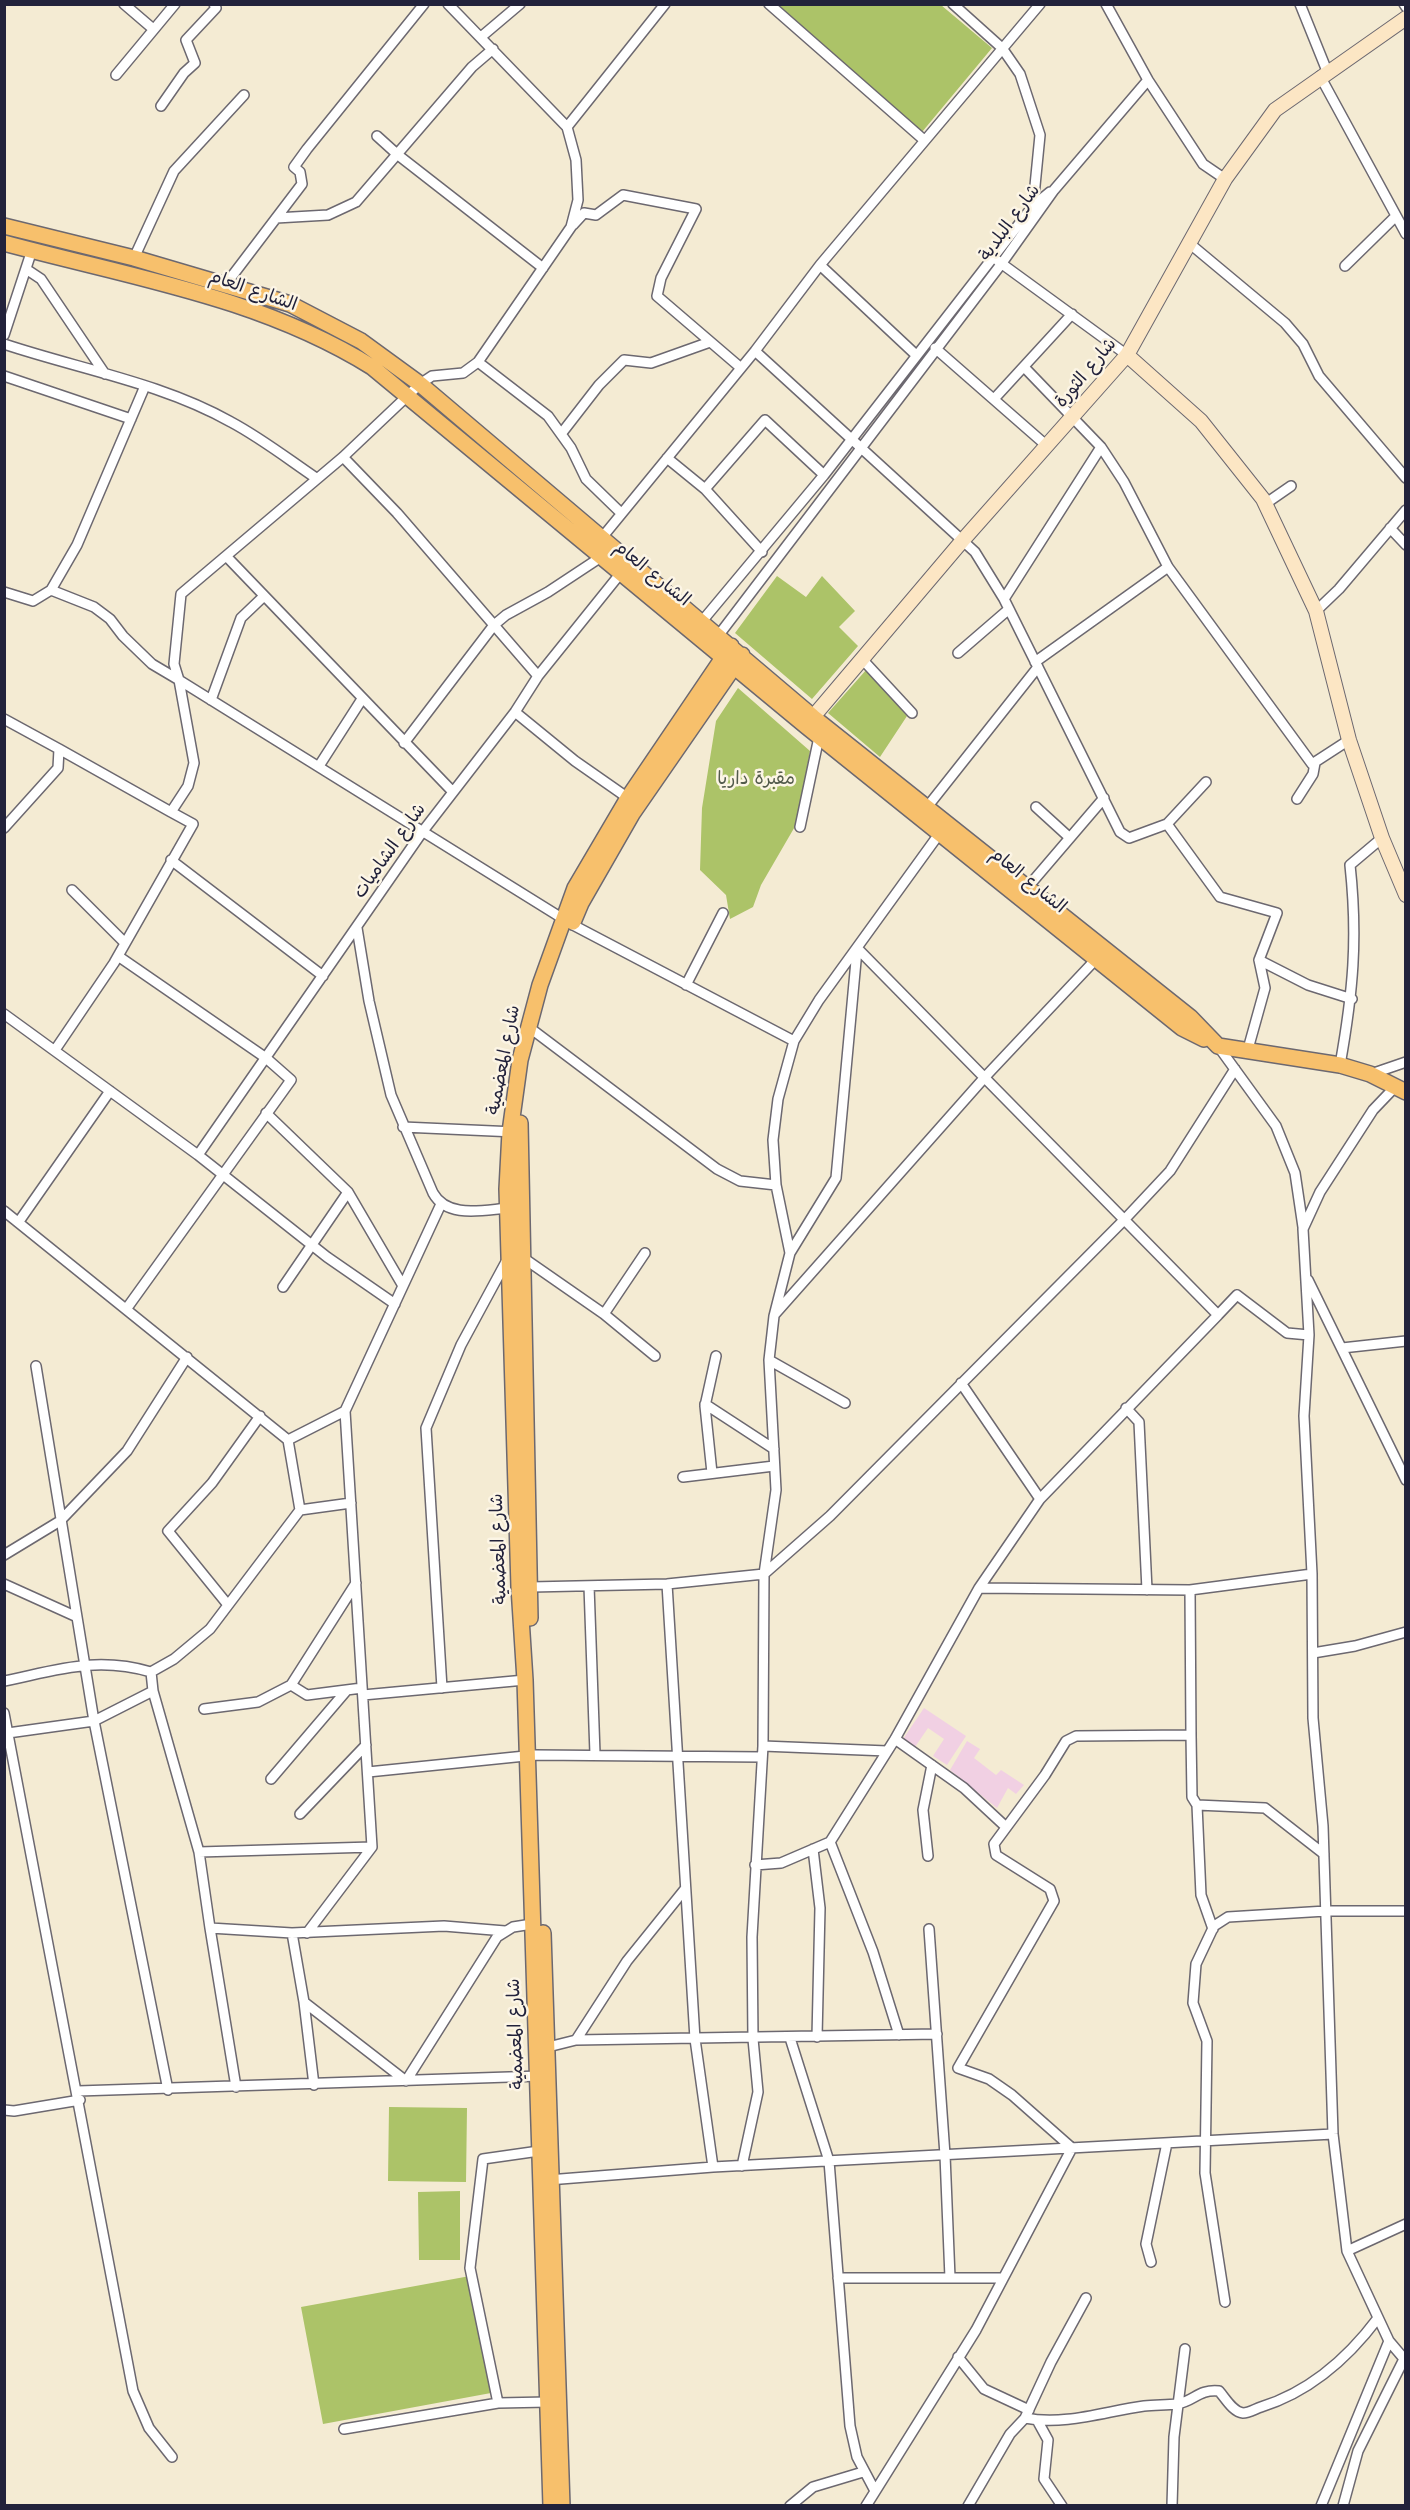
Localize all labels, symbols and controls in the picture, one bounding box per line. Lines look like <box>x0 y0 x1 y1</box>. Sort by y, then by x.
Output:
street label: شارع البلدية <box>975 180 1045 266</box>
street label: الشارع العام <box>206 266 300 316</box>
street label: شارع الثورة <box>1051 334 1121 412</box>
street label: الشارع العام <box>610 537 694 611</box>
park label: مقبرة داريا <box>717 768 795 790</box>
street label: شارع الشاميات <box>349 799 431 903</box>
street label: الشارع العام <box>986 844 1070 918</box>
street label: شارع المعضمية <box>483 1003 525 1117</box>
street label: شارع المعضمية <box>486 1493 512 1605</box>
street label: شارع المعضمية <box>503 1978 529 2090</box>

